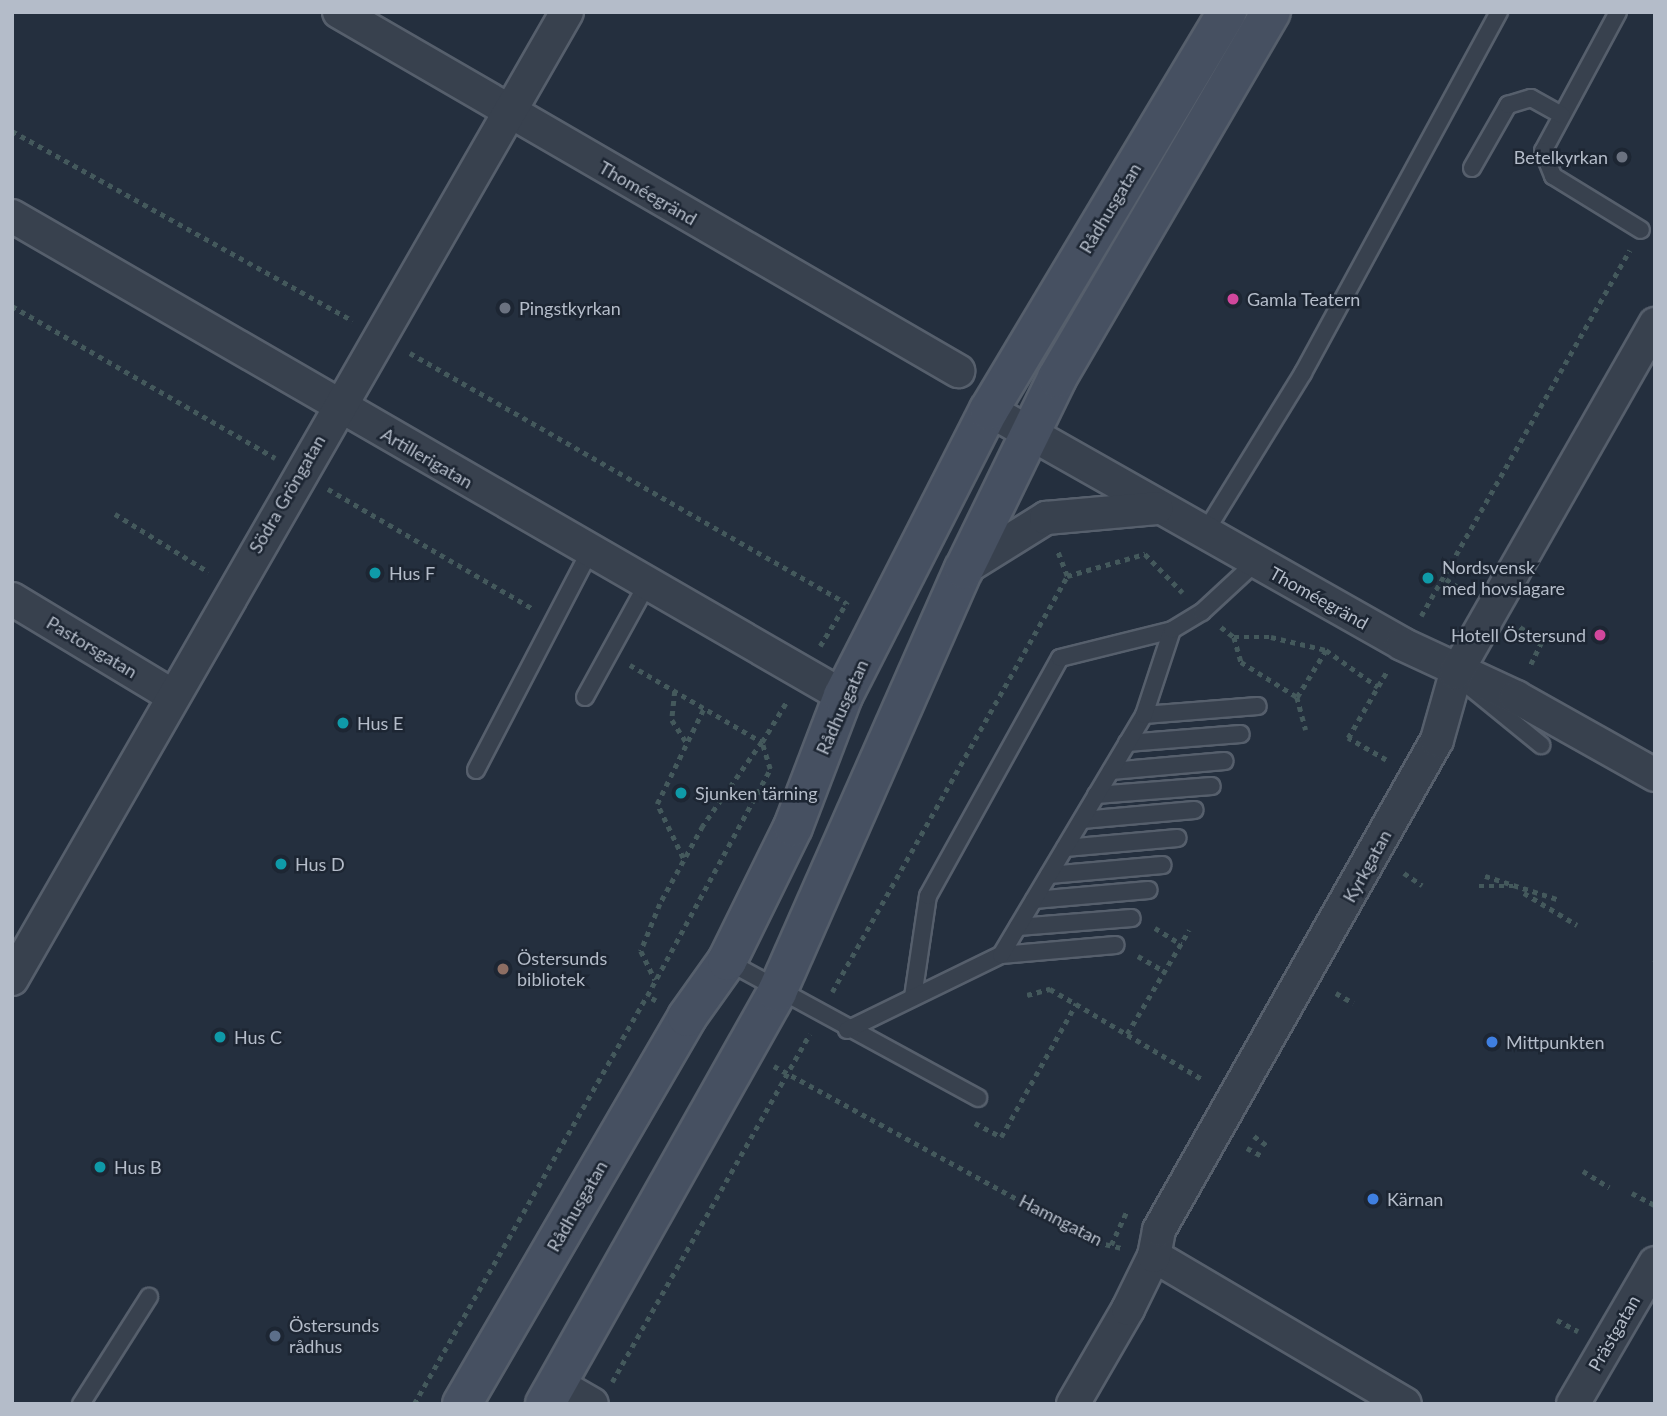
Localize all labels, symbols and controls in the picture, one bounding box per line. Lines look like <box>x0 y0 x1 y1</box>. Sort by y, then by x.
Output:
place label: Betelkyrkan <box>1514 146 1608 168</box>
marker: Betelkyrkan <box>1614 149 1630 165</box>
street label: Thoméegränd <box>595 156 701 230</box>
street label: Rådhusgatan <box>1075 159 1145 257</box>
place label: Gamla Teatern <box>1247 288 1361 310</box>
marker: Gamla Teatern <box>1225 291 1241 307</box>
place label: Pingstkyrkan <box>519 297 621 319</box>
marker: Pingstkyrkan <box>497 300 513 316</box>
street label: Artillerigatan <box>377 423 477 493</box>
street label: Södra Gröngatan <box>244 431 330 557</box>
place label: Nordsvensk med hovslagare <box>1442 557 1565 600</box>
place label: Hus F <box>389 562 435 584</box>
street label: Thoméegränd <box>1266 562 1372 634</box>
marker: Hus F <box>367 565 383 581</box>
marker: Nordsvensk med hovslagare <box>1420 570 1436 586</box>
street label: Pastorsgatan <box>43 612 141 682</box>
place label: Hotell Östersund <box>1451 624 1586 646</box>
marker: Hotell Östersund <box>1592 627 1608 643</box>
street label: Rådhusgatan <box>811 656 873 758</box>
place label: Hus E <box>357 712 403 734</box>
marker: Hus E <box>335 715 351 731</box>
place label: Sjunken tärning <box>695 782 818 804</box>
marker: Sjunken tärning <box>673 785 689 801</box>
street label: Kyrkgatan <box>1338 826 1396 906</box>
place label: Hus D <box>295 853 345 875</box>
marker: Hus D <box>273 856 289 872</box>
place label: Östersunds bibliotek <box>517 948 607 990</box>
marker: Östersunds bibliotek <box>495 961 511 977</box>
place label: Hus C <box>234 1026 282 1048</box>
marker: Hus C <box>212 1029 228 1045</box>
place label: Mittpunkten <box>1506 1031 1604 1053</box>
marker: Mittpunkten <box>1484 1034 1500 1050</box>
place label: Hus B <box>114 1156 162 1178</box>
street label: Rådhusgatan <box>542 1157 612 1255</box>
marker: Hus B <box>92 1159 108 1175</box>
place label: Kärnan <box>1387 1188 1443 1210</box>
street label: Hamngatan <box>1016 1190 1106 1250</box>
marker: Kärnan <box>1365 1191 1381 1207</box>
street label: Prästgatan <box>1584 1291 1644 1375</box>
place label: Östersunds rådhus <box>289 1315 379 1358</box>
marker: Östersunds rådhus <box>267 1328 283 1344</box>

